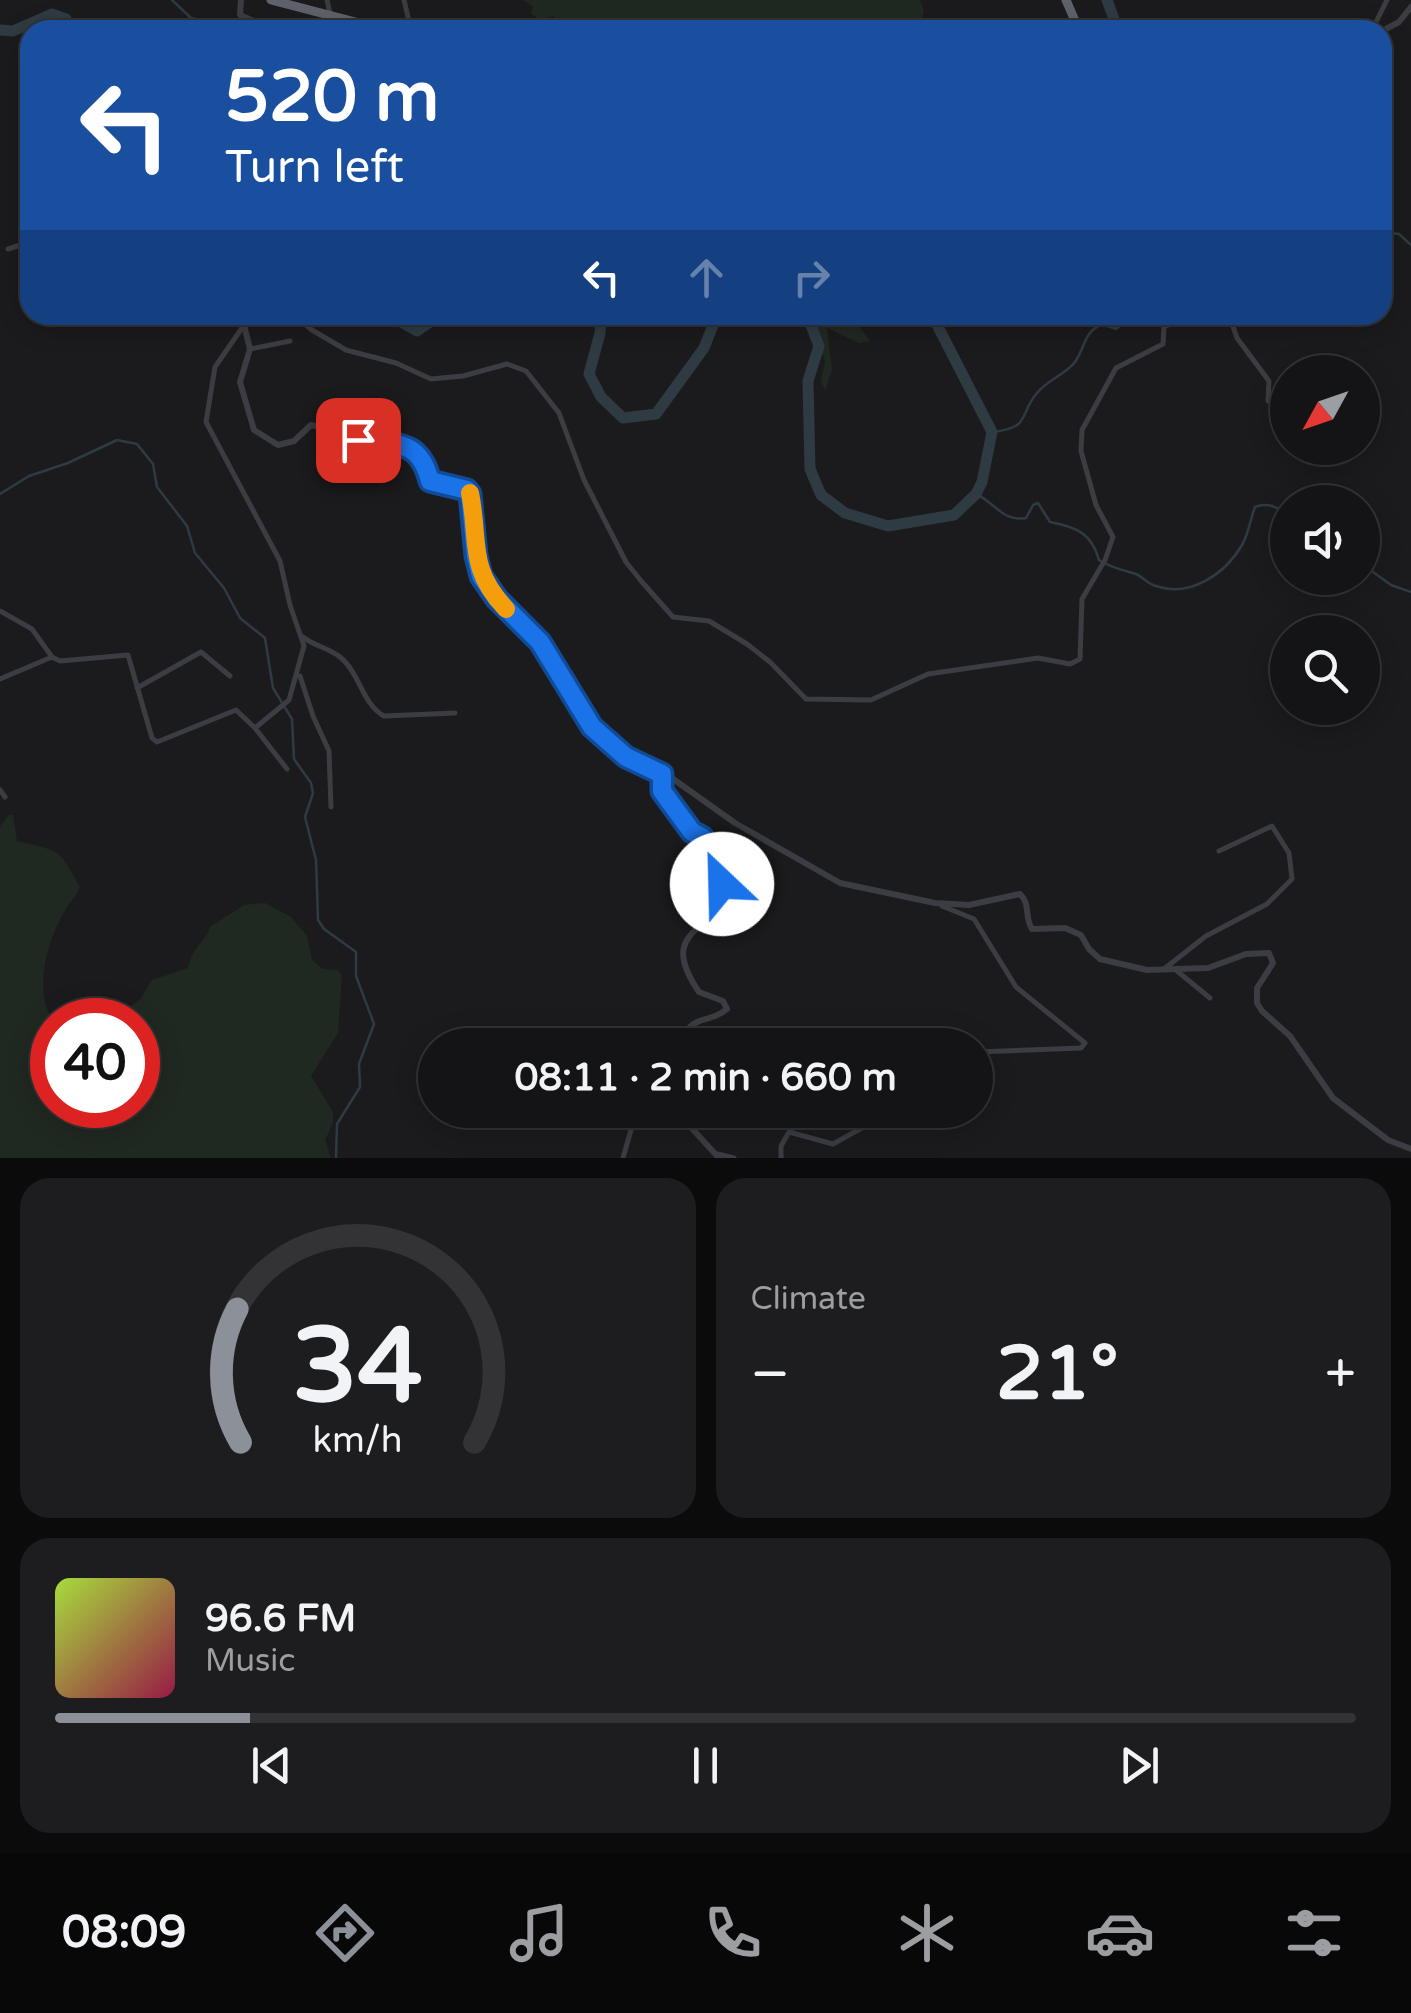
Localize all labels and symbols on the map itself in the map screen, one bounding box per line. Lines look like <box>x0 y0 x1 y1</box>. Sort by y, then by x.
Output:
north arrow <box>1270 355 1380 465</box>
pin <box>316 398 401 483</box>
position arrow <box>670 832 774 936</box>
speed limit sign: 40 <box>30 998 160 1128</box>

